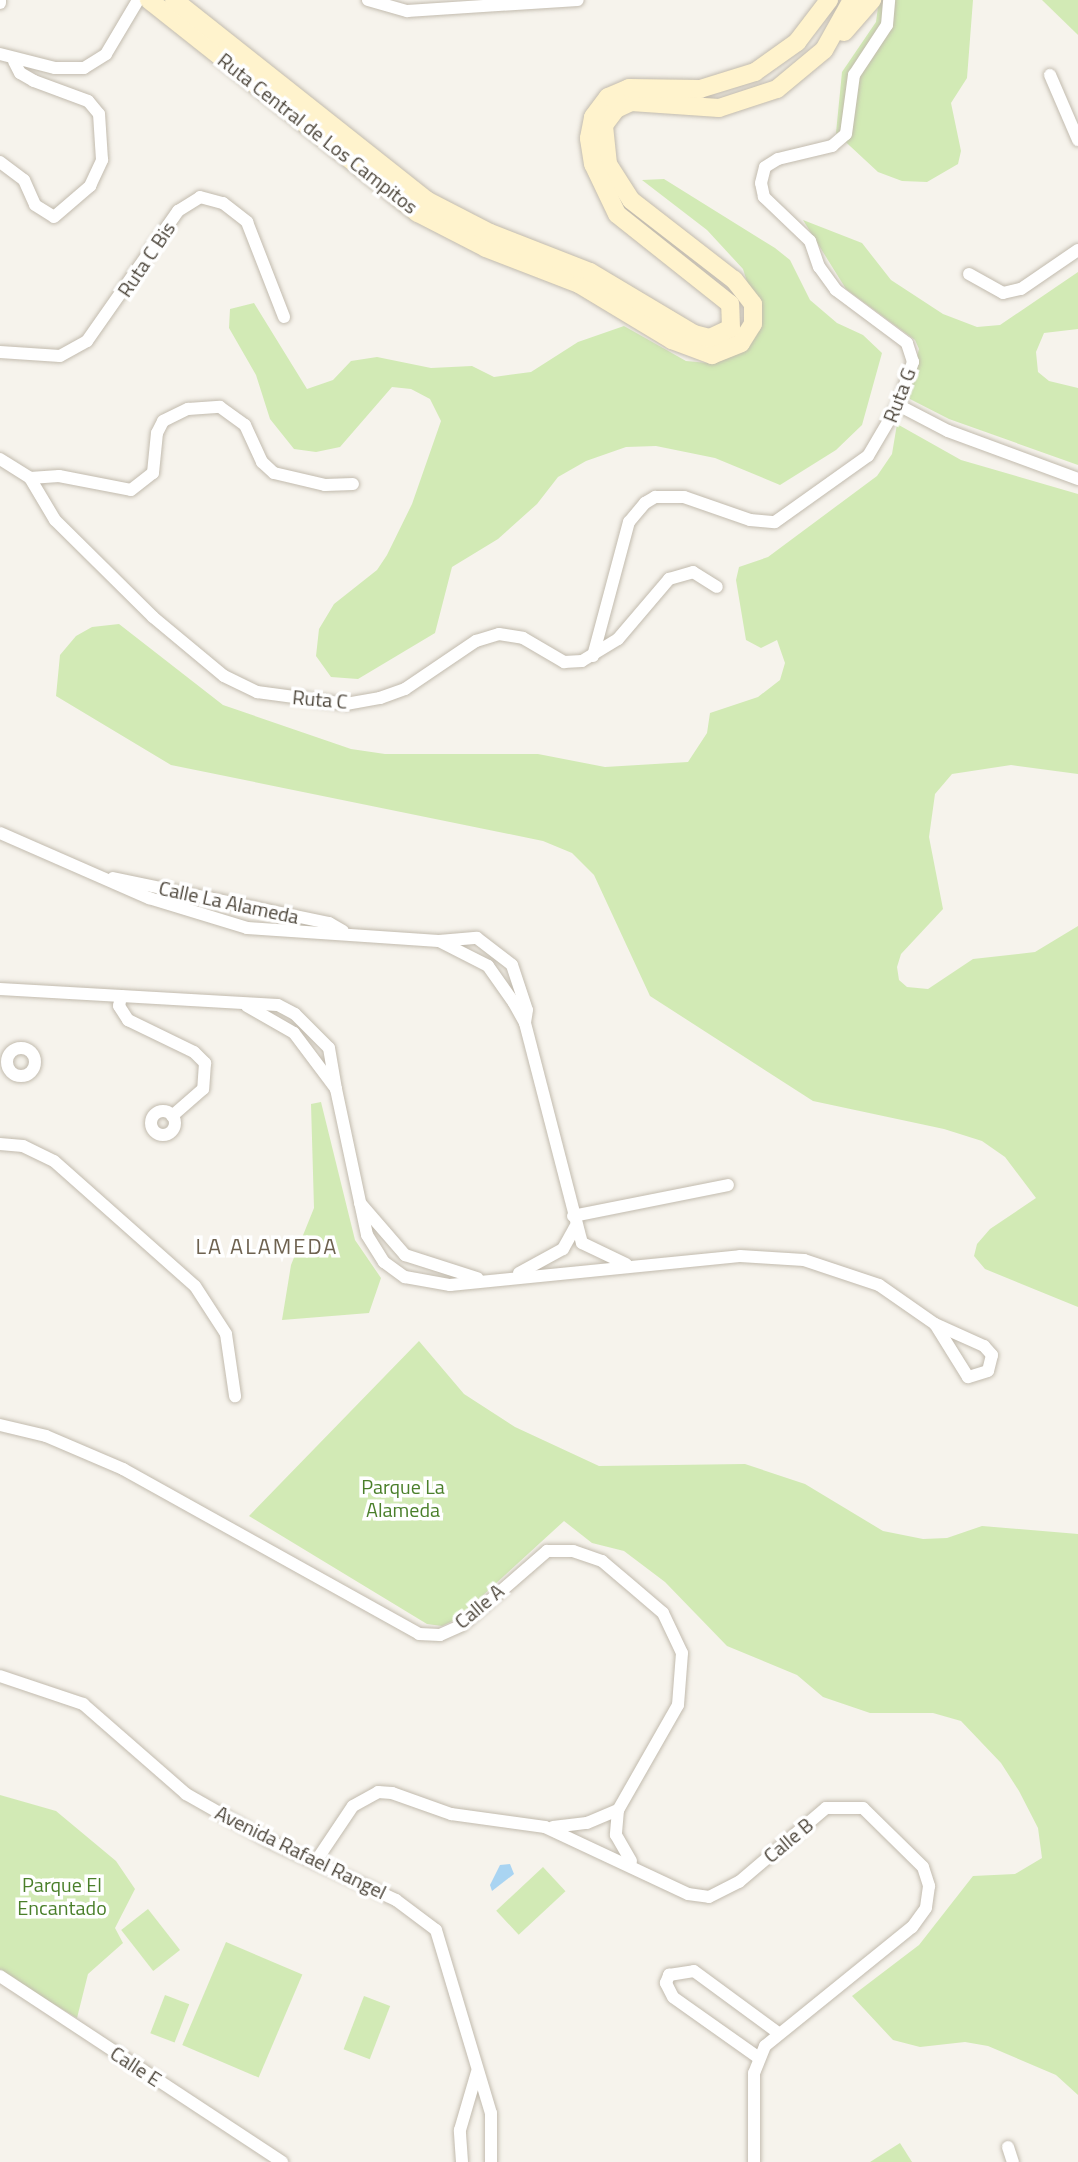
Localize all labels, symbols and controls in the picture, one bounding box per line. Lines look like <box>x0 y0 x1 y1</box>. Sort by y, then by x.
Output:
street label: Ruta Central de Los Campitos <box>213 48 423 218</box>
street label: Ruta C Bis <box>112 217 180 301</box>
street label: Ruta G <box>878 364 920 426</box>
street label: Ruta C <box>291 685 349 713</box>
street label: Calle La Alameda <box>157 875 301 929</box>
district label: LA ALAMEDA <box>196 1234 338 1260</box>
park label: Parque La Alameda <box>361 1475 445 1522</box>
street label: Calle A <box>450 1579 508 1633</box>
street label: Avenida Rafael Rangel <box>212 1800 390 1904</box>
street label: Calle B <box>758 1813 818 1867</box>
park label: Parque El Encantado <box>17 1873 107 1920</box>
street label: Calle E <box>106 2041 166 2091</box>

